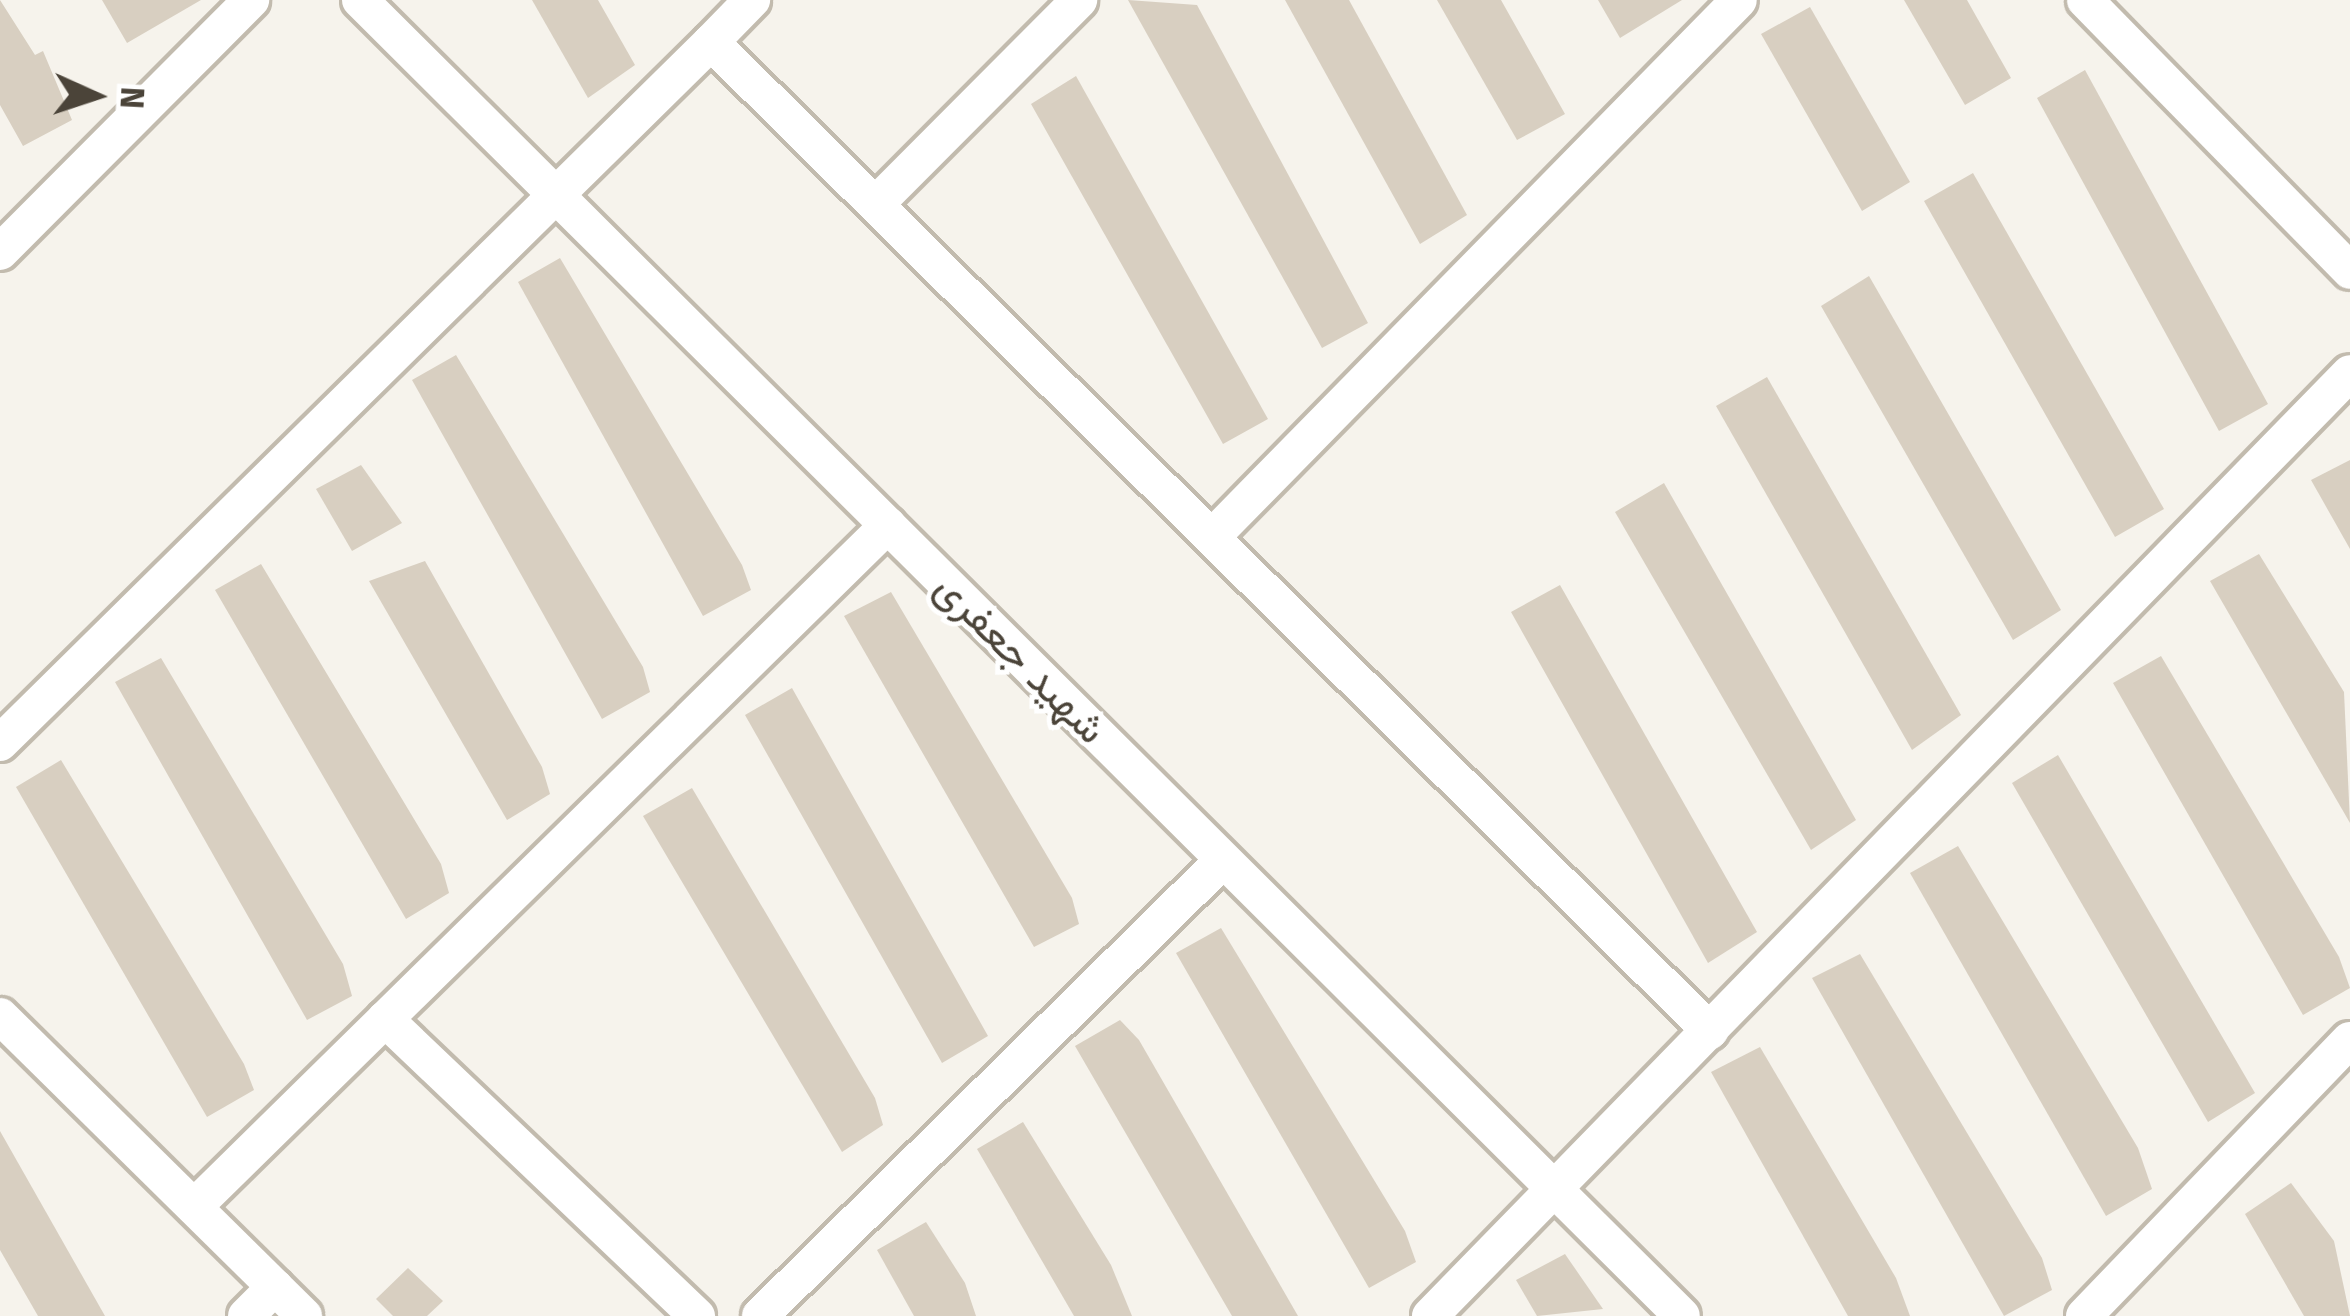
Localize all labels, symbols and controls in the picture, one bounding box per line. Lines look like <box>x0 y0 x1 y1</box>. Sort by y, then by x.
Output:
north arrow <box>36 36 156 156</box>
text: N <box>111 86 152 110</box>
street label: شهید جعفری <box>925 562 1117 754</box>

